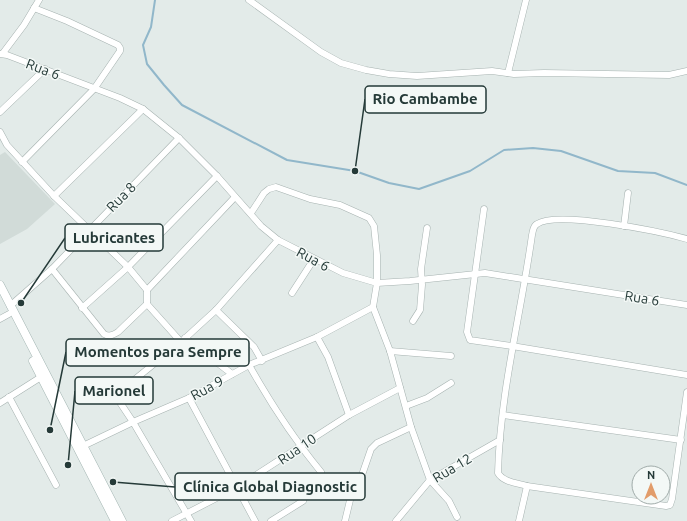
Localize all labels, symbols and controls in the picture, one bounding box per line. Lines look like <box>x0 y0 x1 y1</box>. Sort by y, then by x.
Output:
street label: Rua 6 <box>24 55 62 83</box>
callout: Rio Cambambe <box>365 86 486 113</box>
text: Rio Cambambe <box>372 90 478 107</box>
street label: Rua 8 <box>103 179 139 215</box>
callout: Lubricantes <box>65 224 163 251</box>
text: Lubricantes <box>73 229 155 246</box>
street label: Rua 6 <box>294 244 332 274</box>
street label: Rua 6 <box>623 287 661 309</box>
callout: Momentos para Sempre <box>66 339 249 366</box>
text: Momentos para Sempre <box>74 343 242 360</box>
street label: Rua 9 <box>188 373 226 403</box>
callout: Marionel <box>75 377 153 404</box>
text: Marionel <box>83 382 146 399</box>
street label: Rua 10 <box>275 430 319 468</box>
street label: Rua 12 <box>429 450 475 486</box>
north arrow <box>631 465 671 505</box>
text: N <box>647 469 655 481</box>
callout: Clínica Global Diagnostic <box>175 473 365 500</box>
text: Clínica Global Diagnostic <box>183 478 357 495</box>

